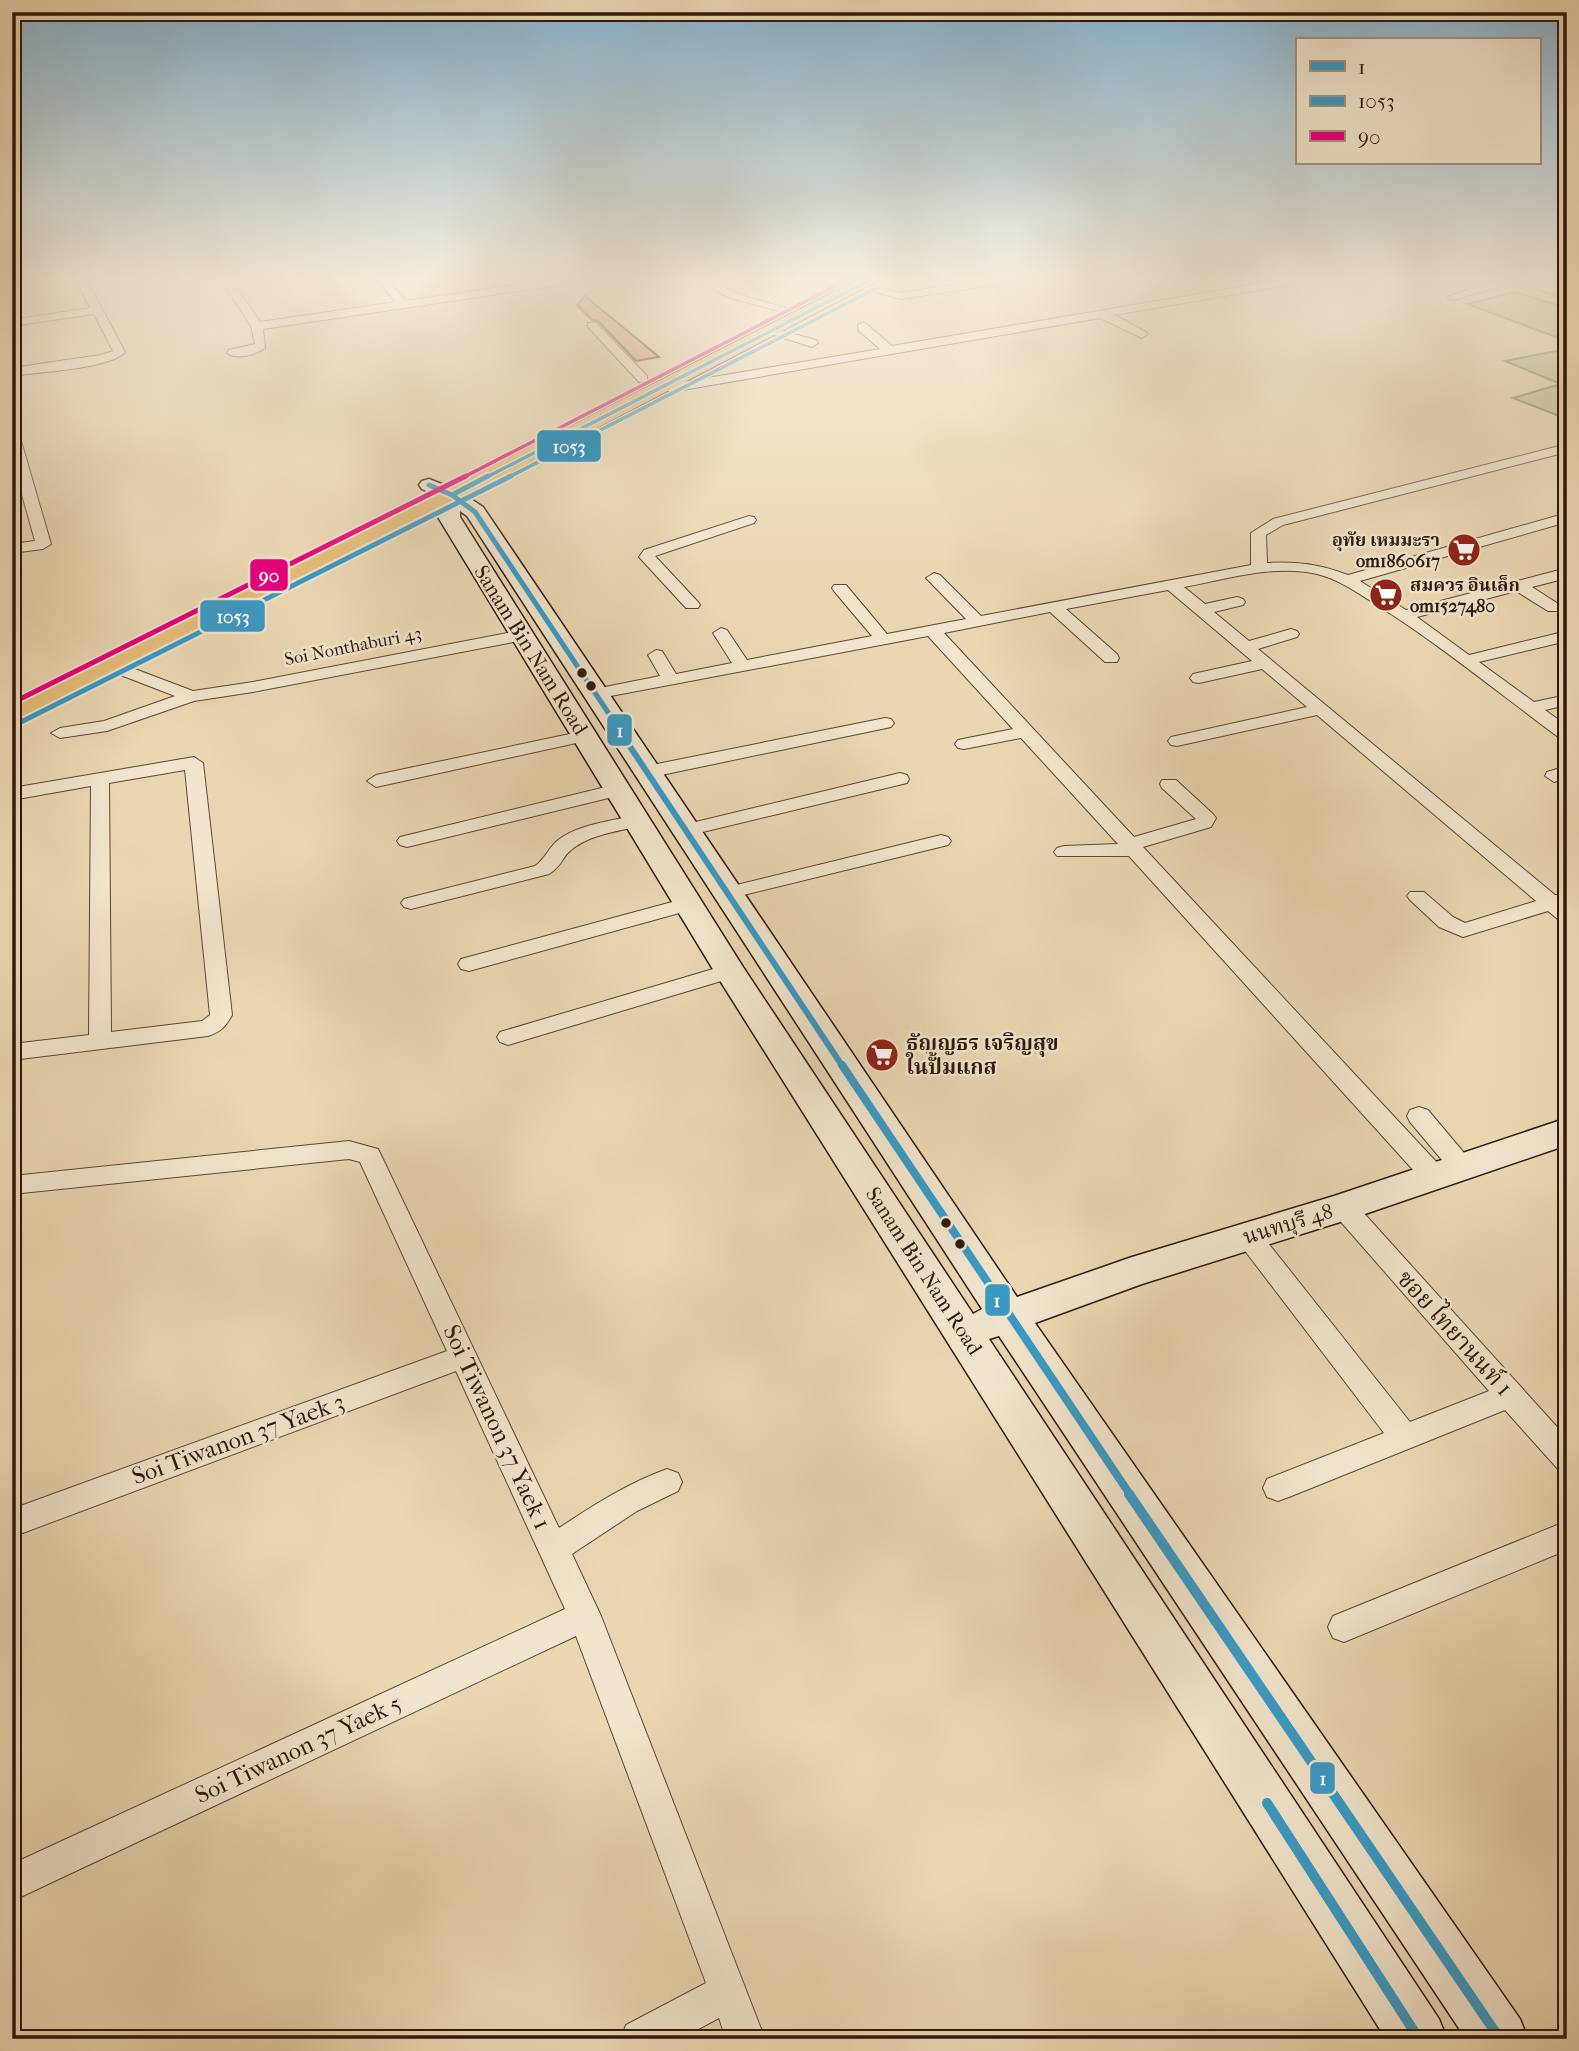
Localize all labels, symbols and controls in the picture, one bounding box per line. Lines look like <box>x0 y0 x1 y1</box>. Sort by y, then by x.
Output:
legend <box>1296 38 1540 164</box>
text: 1 <box>1358 55 1366 79</box>
text: 1053 <box>1358 89 1395 113</box>
text: 90 <box>1358 125 1381 149</box>
line badge: 1053 <box>536 429 602 463</box>
text: 1053 <box>552 436 586 458</box>
place label: อุทัย เหมมะรา om1860617 <box>1332 530 1440 572</box>
supermarket icon: อุทัย เหมมะรา om1860617 <box>1445 531 1483 569</box>
line badge: 90 <box>249 558 289 592</box>
street label: Sanam Bin Nam Road <box>469 561 593 739</box>
text: 90 <box>258 565 279 587</box>
place label: สมควร อินเล็ก om1527480 <box>1410 575 1520 617</box>
supermarket icon: สมควร อินเล็ก om1527480 <box>1367 576 1405 614</box>
line badge: 1053 <box>199 599 266 633</box>
text: 1053 <box>216 606 250 628</box>
street label: Soi Nonthaburi 43 <box>283 623 423 670</box>
unlabelled marker <box>575 666 589 680</box>
unlabelled marker <box>584 679 598 693</box>
line badge: 1 <box>606 713 633 747</box>
text: 1 <box>617 720 623 742</box>
place label: ธัญญธร เจริญสุข ในปั้มแกส <box>905 1031 1059 1079</box>
supermarket icon: ธัญญธร เจริญสุข ในปั้มแกส <box>863 1036 901 1074</box>
street label: Sanam Bin Nam Road <box>861 1183 987 1360</box>
street label: นนทบุรี 48 <box>1240 1199 1336 1251</box>
unlabelled marker <box>939 1216 953 1230</box>
unlabelled marker <box>953 1237 967 1251</box>
street label: ซอย ไทยานนท์ 1 <box>1391 1262 1522 1401</box>
line badge: 1 <box>984 1283 1011 1317</box>
text: 1 <box>994 1290 1000 1312</box>
street label: Soi Tiwanon 37 Yaek 1 <box>437 1320 557 1534</box>
street label: Soi Tiwanon 37 Yaek 3 <box>128 1388 348 1490</box>
street label: Soi Tiwanon 37 Yaek 5 <box>190 1689 406 1809</box>
line badge: 1 <box>1309 1761 1336 1795</box>
text: 1 <box>1320 1768 1326 1790</box>

